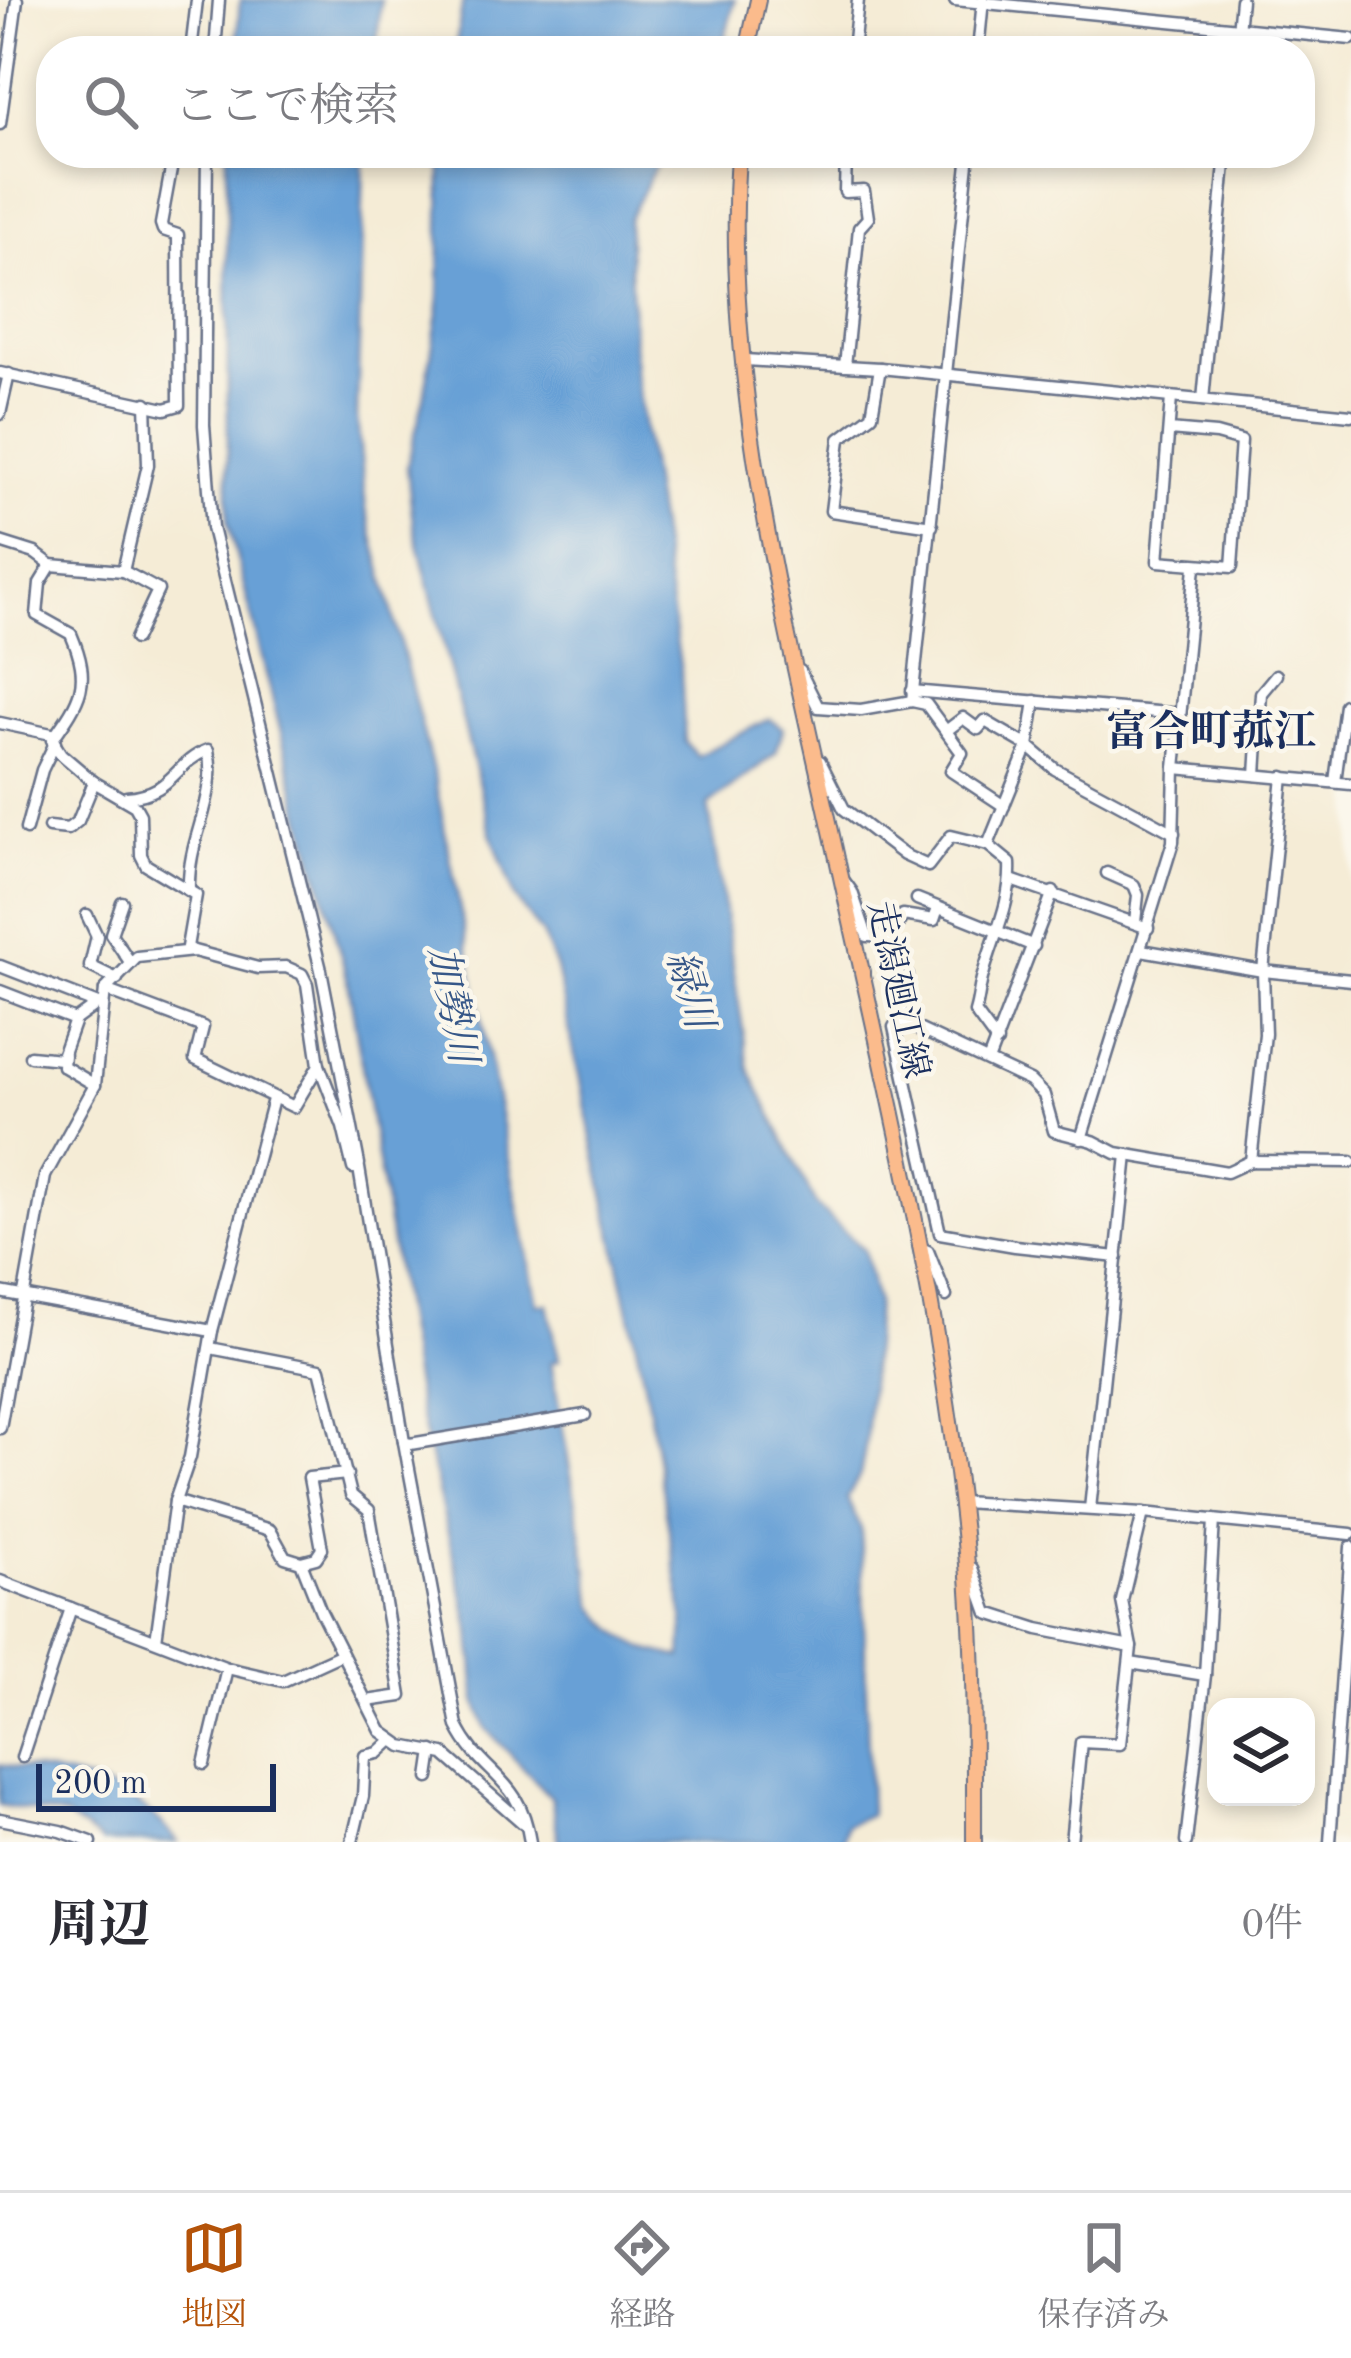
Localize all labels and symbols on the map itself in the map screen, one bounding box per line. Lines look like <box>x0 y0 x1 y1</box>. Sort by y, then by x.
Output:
district label: 富合町菰江 <box>1106 709 1316 755</box>
street label: 走潟廻江線 <box>860 897 936 1082</box>
water label: 加勢川 <box>421 943 485 1070</box>
water label: 緑川 <box>659 946 721 1037</box>
scale bar <box>36 1758 276 1811</box>

